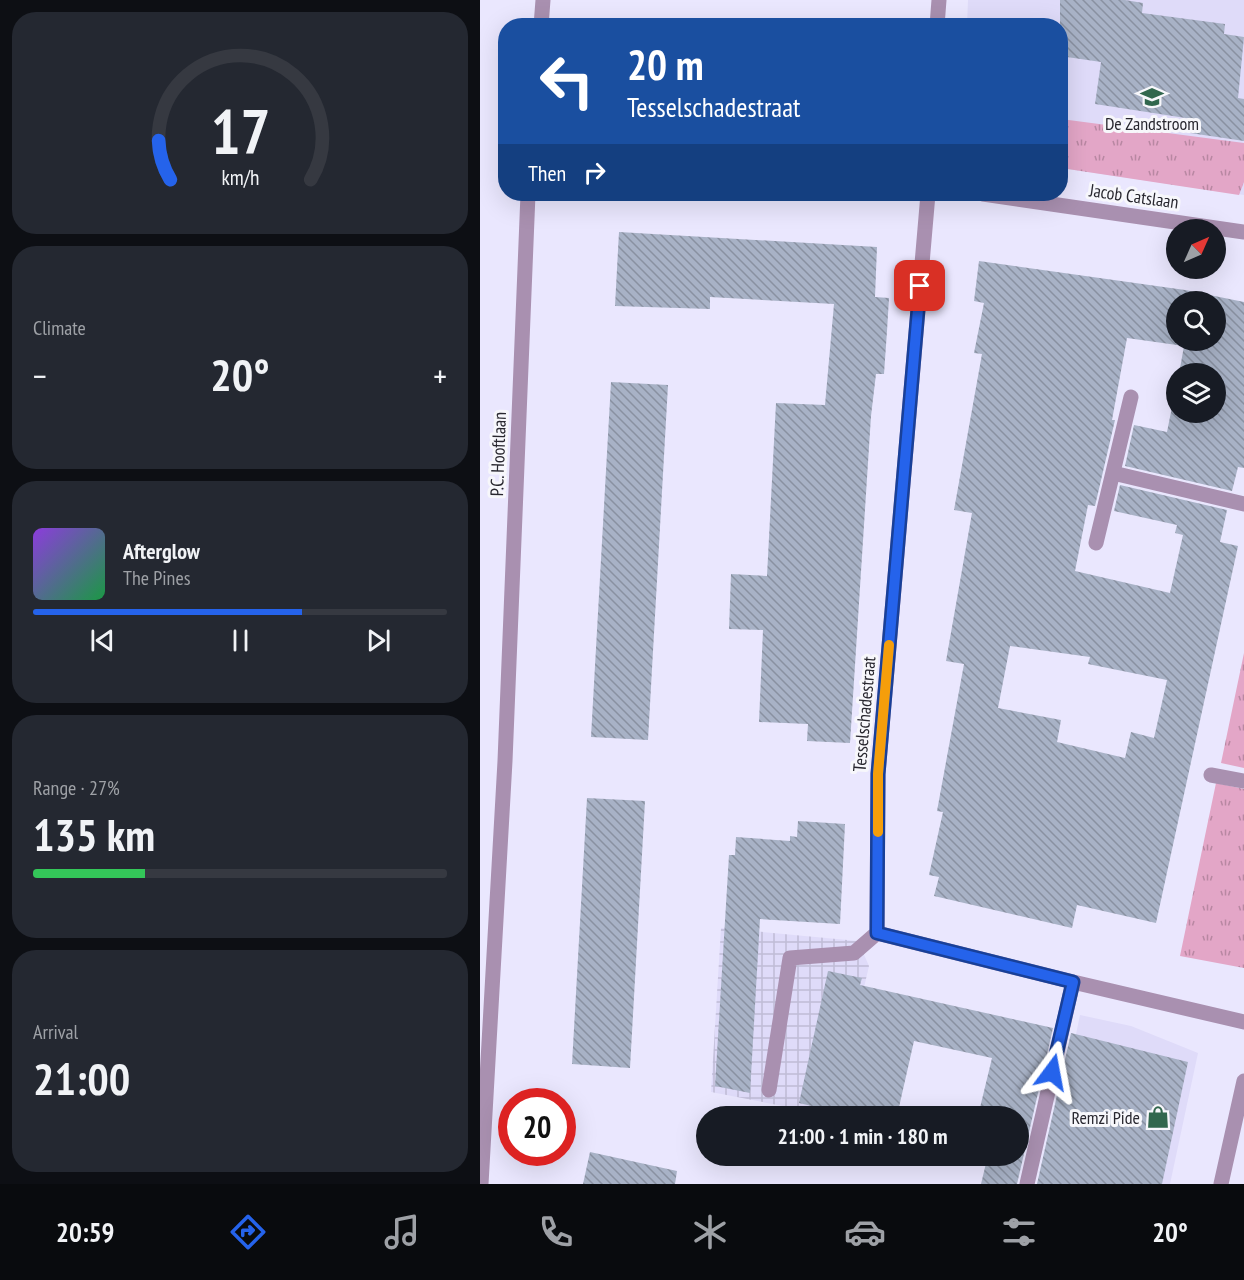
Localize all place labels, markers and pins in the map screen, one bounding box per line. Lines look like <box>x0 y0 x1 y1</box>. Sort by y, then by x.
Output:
school or university icon: De Zandstroom <box>1139 84 1165 110</box>
place label: De Zandstroom <box>1105 112 1199 135</box>
pin <box>894 260 945 311</box>
shop icon: Remzi Pide <box>1145 1104 1171 1130</box>
place label: Remzi Pide <box>1071 1106 1140 1129</box>

